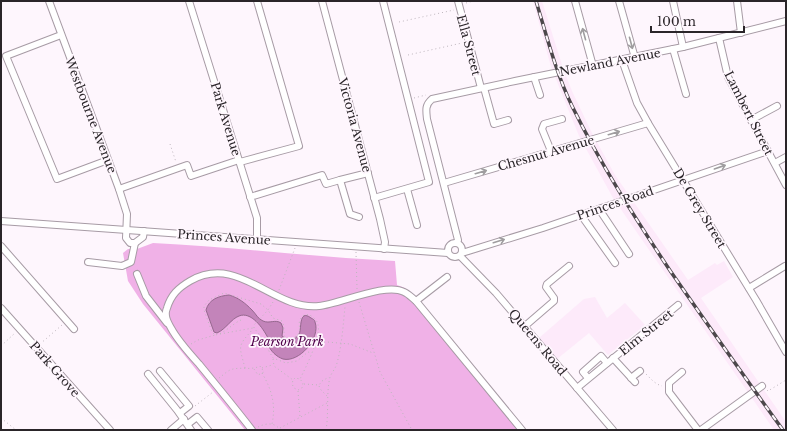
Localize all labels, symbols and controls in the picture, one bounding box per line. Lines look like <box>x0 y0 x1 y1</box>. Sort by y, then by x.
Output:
scale bar <box>651 8 744 34</box>
street label: Ella Street <box>454 13 484 78</box>
text: 100 m <box>657 14 696 29</box>
one-way arrow <box>580 27 587 40</box>
one-way arrow <box>628 36 635 49</box>
street label: Newland Avenue <box>558 45 662 79</box>
street label: Westbourne Avenue <box>62 54 120 175</box>
street label: Lambert Street <box>721 68 777 158</box>
street label: Victoria Avenue <box>335 75 375 174</box>
street label: Park Avenue <box>208 80 244 158</box>
one-way arrow <box>607 129 620 136</box>
street label: Chesnut Avenue <box>496 132 596 174</box>
one-way arrow <box>713 163 726 170</box>
street label: De Grey Street <box>670 165 730 251</box>
one-way arrow <box>474 168 487 175</box>
street label: Princes Road <box>575 183 655 223</box>
street label: Princes Avenue <box>177 226 271 248</box>
one-way arrow <box>492 237 505 244</box>
street label: Elm Street <box>616 305 676 358</box>
street label: Queens Road <box>506 306 570 378</box>
park label: Pearson Park <box>249 334 324 349</box>
street label: Park Grove <box>27 338 83 400</box>

